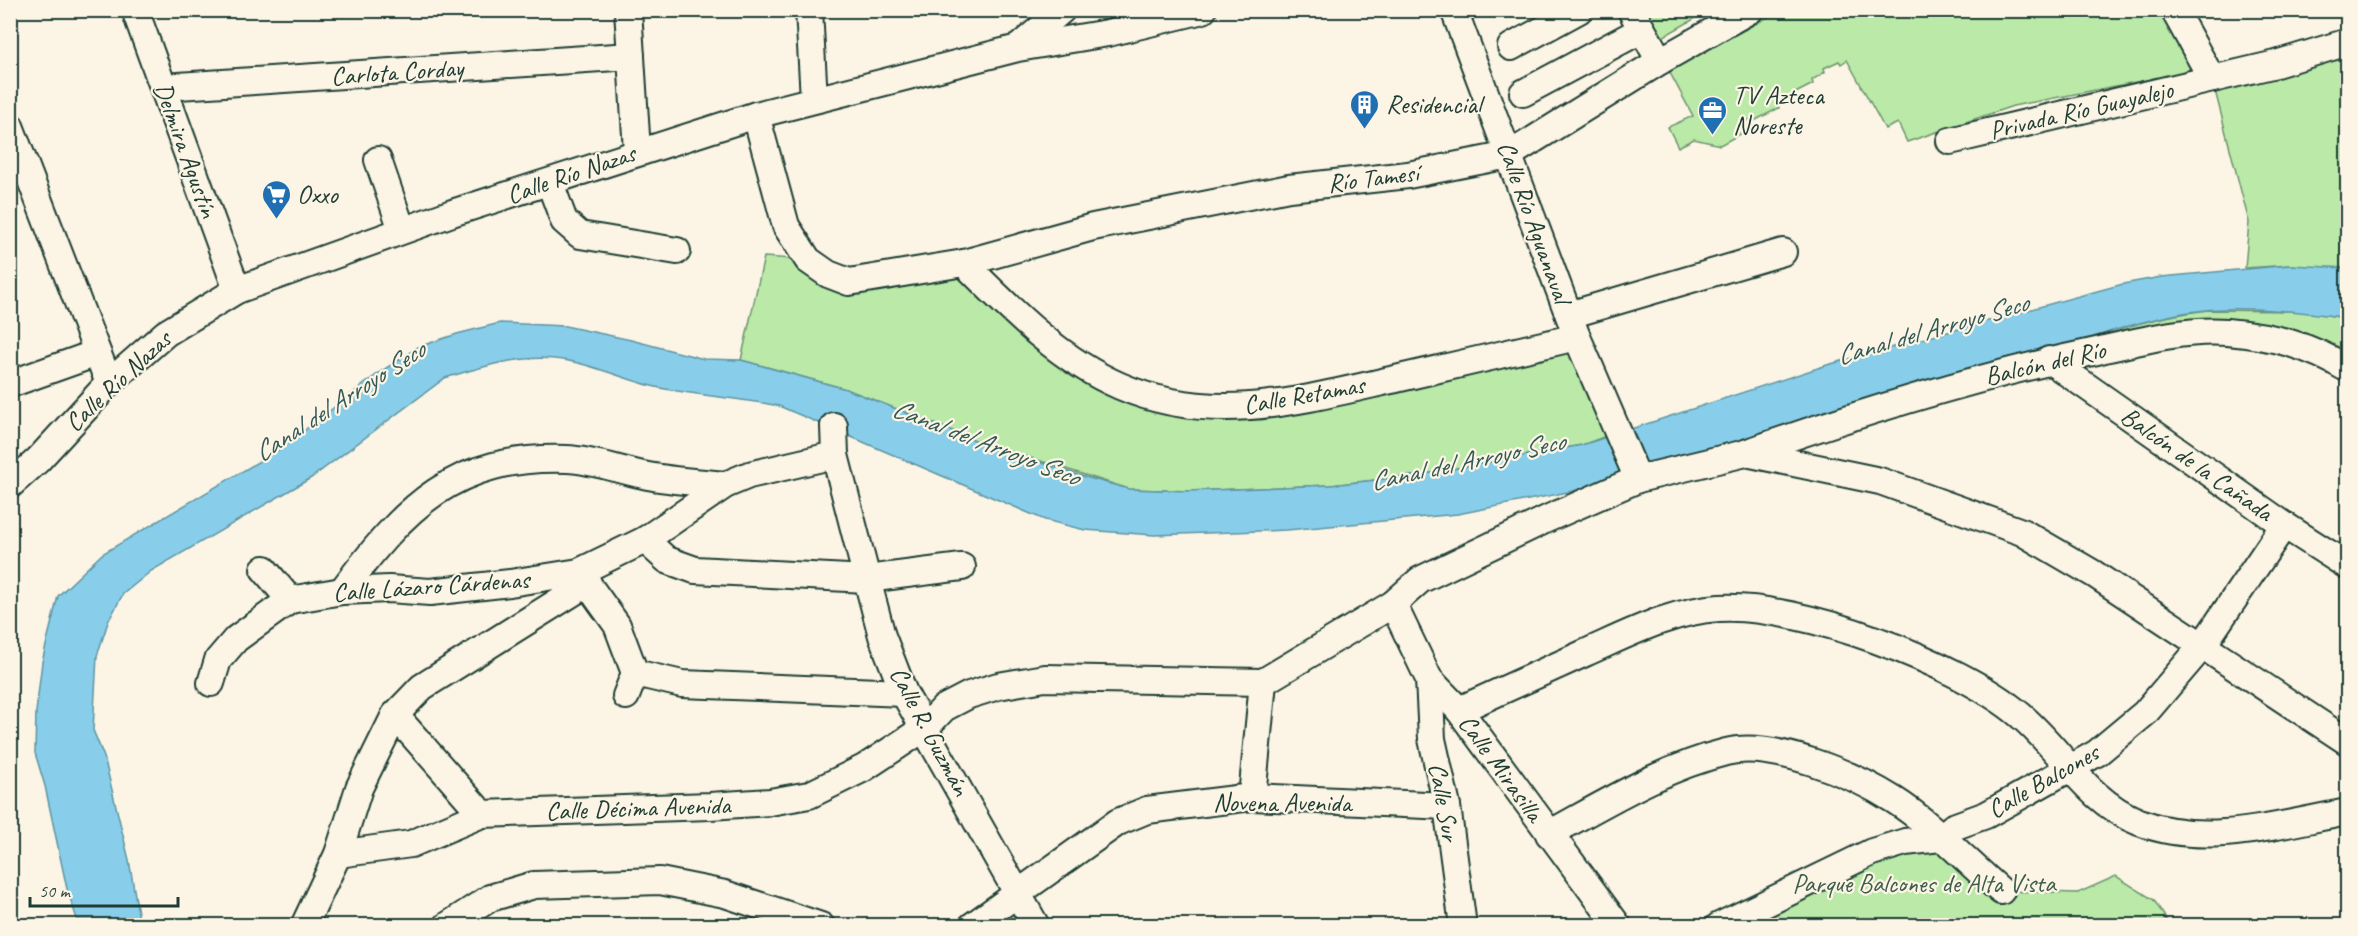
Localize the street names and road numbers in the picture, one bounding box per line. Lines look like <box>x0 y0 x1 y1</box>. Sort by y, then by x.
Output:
street label: Carlota Corday <box>330 51 466 93</box>
street label: Privada Río Guayalejo <box>1986 72 2178 147</box>
street label: Delmira Agustín <box>146 78 226 223</box>
street label: Calle Río Nazas <box>502 136 642 211</box>
street label: Calle Río Aguanaval <box>1490 137 1580 312</box>
street label: Río Tamesí <box>1326 155 1425 200</box>
street label: Calle Río Nazas <box>58 322 180 439</box>
street label: Balcón del Río <box>1981 333 2110 393</box>
street label: Calle Retamas <box>1241 368 1369 422</box>
street label: Balcón de la Cañada <box>2115 399 2281 530</box>
street label: Calle Lázaro Cárdenas <box>332 563 532 609</box>
street label: Calle R. Guzmán <box>882 661 978 802</box>
street label: Calle Mirasilla <box>1451 708 1552 830</box>
street label: Calle Balcones <box>1982 735 2106 826</box>
street label: Calle Sur <box>1421 760 1468 846</box>
street label: Novena Avenida <box>1213 786 1353 819</box>
street label: Calle Décima Avenida <box>545 788 732 828</box>

